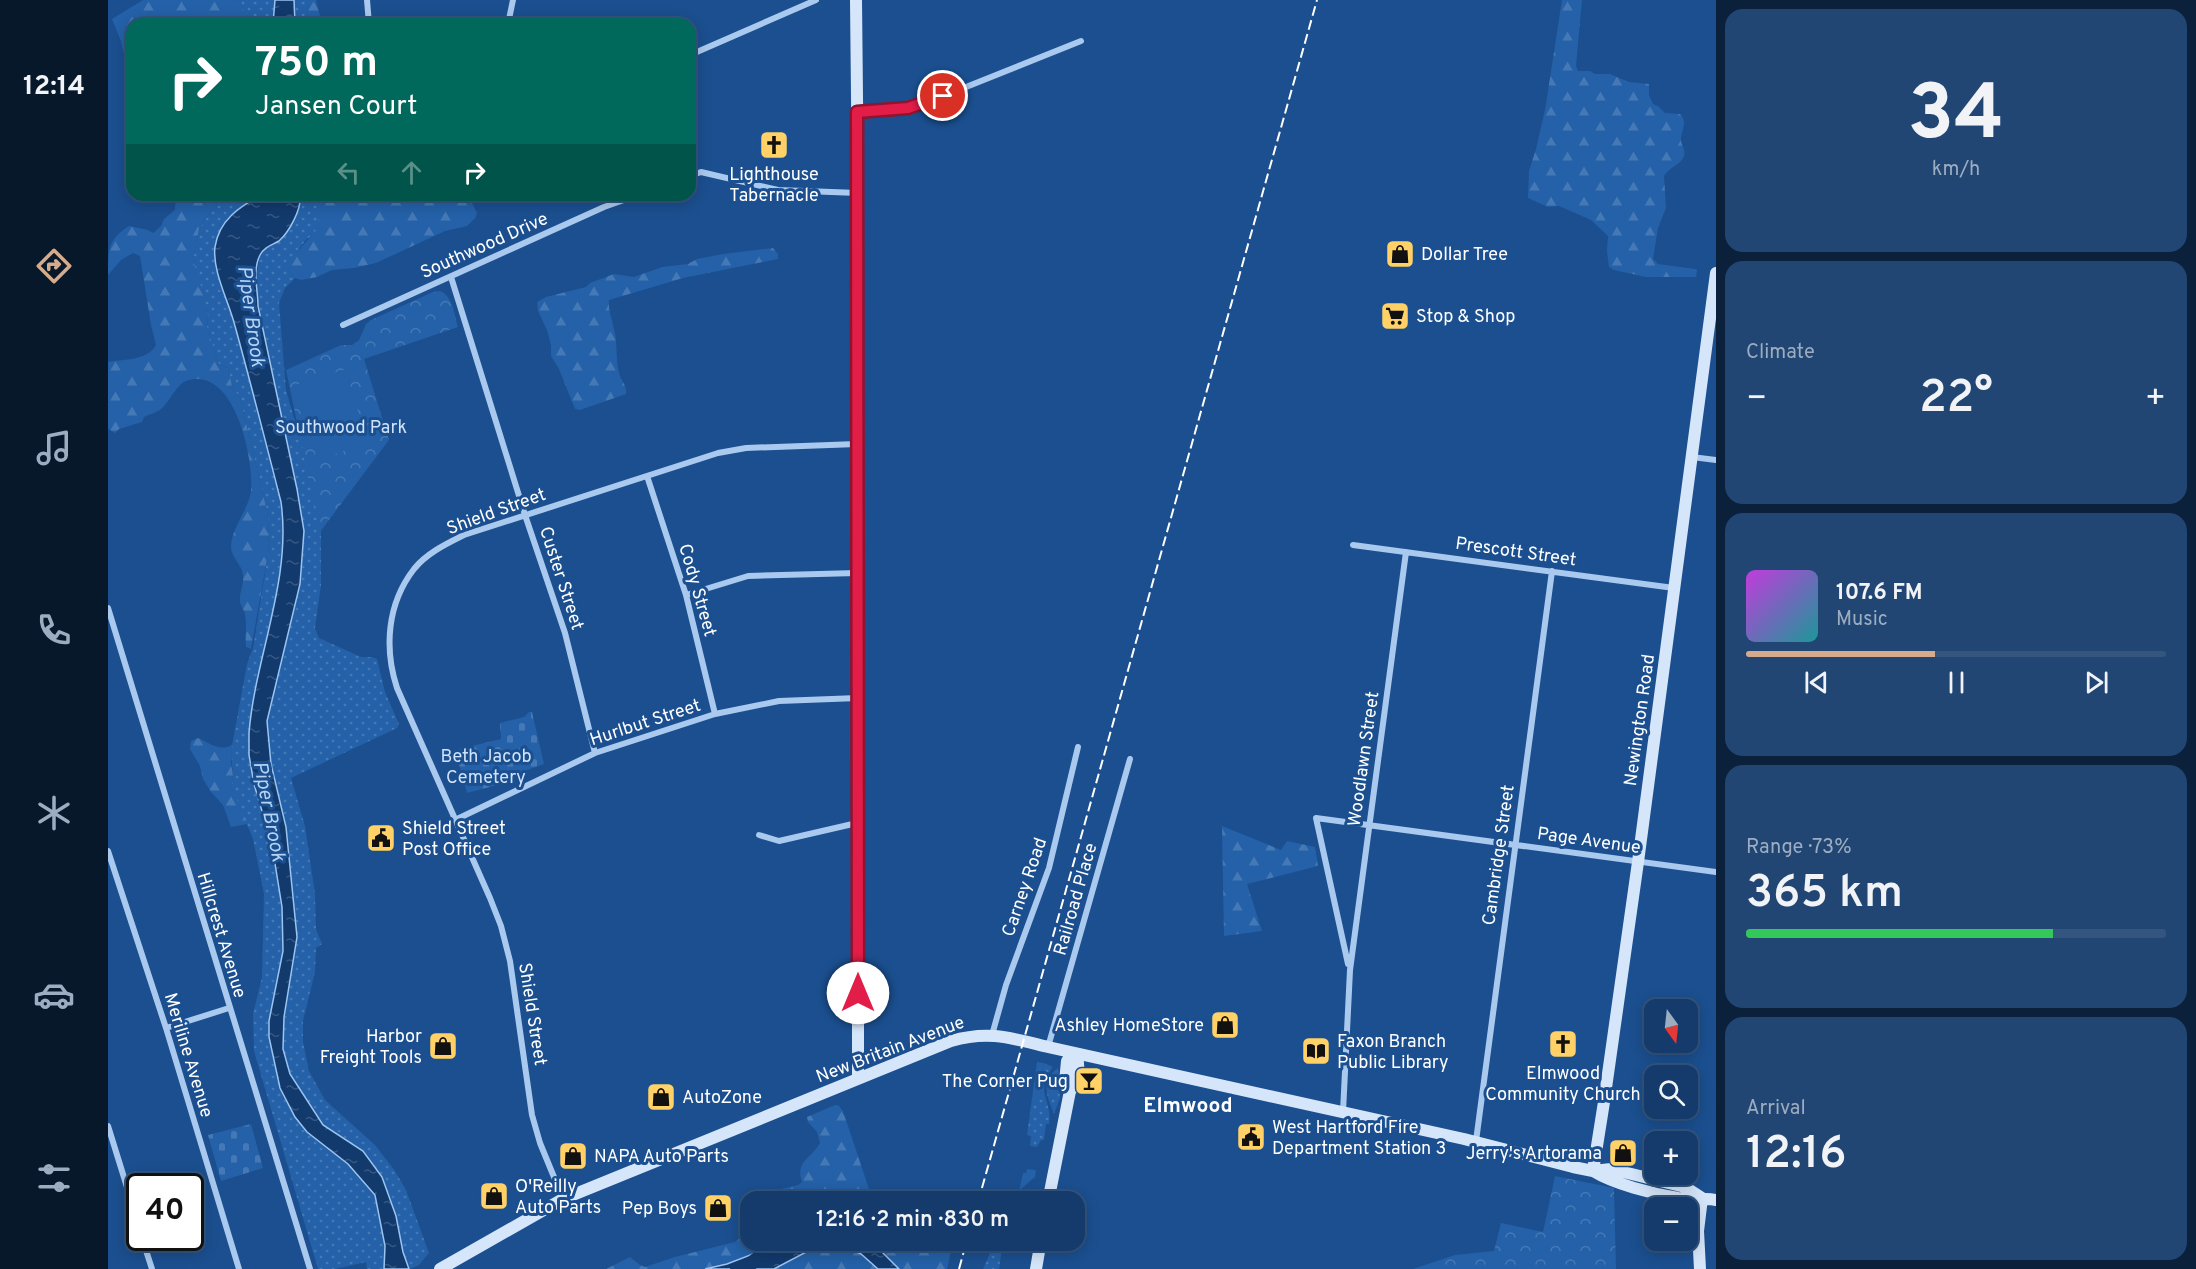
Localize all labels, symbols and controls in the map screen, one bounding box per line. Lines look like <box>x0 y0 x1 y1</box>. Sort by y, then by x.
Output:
text: 750 m <box>255 38 378 91</box>
icon: right <box>156 42 234 120</box>
text: 34 <box>1908 68 2004 167</box>
text: 12:14 <box>23 70 85 104</box>
pin <box>917 70 968 121</box>
icon: arrive <box>926 79 959 112</box>
text: Jansen Court <box>255 90 417 124</box>
church icon: Lighthouse Tabernacle <box>758 129 790 161</box>
icon: left <box>332 156 365 189</box>
icon: ahead <box>395 156 428 189</box>
icon: right <box>458 156 491 189</box>
text: km/h <box>1932 157 1980 183</box>
place label: Lighthouse Tabernacle <box>729 164 819 208</box>
street label: Southwood Drive <box>417 208 552 285</box>
shop icon: Dollar Tree <box>1384 238 1416 270</box>
place label: Dollar Tree <box>1421 244 1508 267</box>
icon: directions <box>33 245 75 287</box>
water label: Piper Brook <box>230 264 270 369</box>
supermarket icon: Stop & Shop <box>1379 300 1411 332</box>
place label: Stop & Shop <box>1416 306 1515 329</box>
text: Climate <box>1746 340 1815 366</box>
text: 22° <box>1919 371 1993 428</box>
text: − <box>1746 379 1767 421</box>
text: + <box>2145 379 2166 421</box>
park label: Southwood Park <box>275 417 407 440</box>
icon: music <box>33 427 75 469</box>
street label: Shield Street <box>444 484 549 541</box>
street label: Custer Street <box>533 524 588 633</box>
street label: Prescott Street <box>1454 533 1578 572</box>
street label: Cody Street <box>672 541 721 639</box>
text: 107.6 FM <box>1836 580 1923 607</box>
text: Music <box>1836 607 1888 633</box>
icon: phone <box>33 609 75 651</box>
street label: Newington Road <box>1620 653 1661 788</box>
icon: previous <box>1800 666 1833 699</box>
icon: pause <box>1940 666 1973 699</box>
icon: next <box>2080 666 2113 699</box>
street label: Woodlawn Street <box>1344 690 1385 828</box>
street label: Hurlbut Street <box>587 695 704 752</box>
park label: Beth Jacob Cemetery <box>440 746 532 790</box>
water label: Piper Brook <box>246 759 291 865</box>
street label: Cambridge Street <box>1478 783 1521 927</box>
icon: climate <box>33 792 75 834</box>
place label: Shield Street Post Office <box>402 818 506 862</box>
public building icon: Shield Street Post Office <box>365 822 397 854</box>
street label: Page Avenue <box>1536 823 1642 860</box>
street label: Carney Road <box>998 835 1053 940</box>
text: Range · 73% <box>1746 835 1852 861</box>
street label: Railroad Place <box>1049 840 1103 958</box>
text: 365 km <box>1746 866 1903 923</box>
street label: Hillcrest Avenue <box>190 870 251 1001</box>
street label: Shield Street <box>512 961 551 1067</box>
position arrow <box>826 961 890 1025</box>
icon: car <box>33 974 75 1016</box>
street label: Meriline Avenue <box>158 990 217 1120</box>
north arrow <box>1644 999 1698 1053</box>
map controls <box>1644 999 1698 1251</box>
shop icon: Ashley HomeStore <box>1209 1009 1241 1041</box>
street label: New Britain Avenue <box>813 1011 968 1089</box>
place label: Ashley HomeStore <box>1054 1015 1204 1038</box>
place label: Harbor Freight Tools <box>320 1026 422 1070</box>
church icon: Elmwood Community Church <box>1547 1028 1579 1060</box>
shop icon: Harbor Freight Tools <box>427 1030 459 1062</box>
place label: Faxon Branch Public Library <box>1337 1031 1449 1075</box>
library icon: Faxon Branch Public Library <box>1300 1035 1332 1067</box>
place label: Elmwood Community Church <box>1485 1063 1641 1107</box>
bar icon: The Corner Pug <box>1073 1065 1105 1097</box>
button: search <box>1644 1065 1698 1119</box>
place label: The Corner Pug <box>942 1071 1068 1094</box>
shop icon: AutoZone <box>645 1081 677 1113</box>
place label: AutoZone <box>682 1087 762 1110</box>
district label: Elmwood <box>1143 1093 1233 1120</box>
text: Arrival <box>1746 1096 1806 1122</box>
place label: West Hartford Fire Department Station 3 <box>1272 1117 1446 1161</box>
public building icon: West Hartford Fire Department Station 3 <box>1235 1121 1267 1153</box>
text: 12:16 <box>1746 1127 1847 1184</box>
button: + <box>1644 1131 1698 1185</box>
shop icon: Jerry's Artorama <box>1607 1137 1639 1169</box>
shop icon: NAPA Auto Parts <box>557 1140 589 1172</box>
place label: Jerry's Artorama <box>1466 1143 1602 1166</box>
place label: NAPA Auto Parts <box>594 1146 729 1169</box>
icon: filters <box>33 1157 75 1199</box>
speed limit sign: 40 <box>126 1173 204 1251</box>
place label: O'Reilly Auto Parts <box>515 1176 601 1220</box>
shop icon: O'Reilly Auto Parts <box>478 1180 510 1212</box>
shop icon: Pep Boys <box>702 1192 734 1224</box>
button: − <box>1644 1197 1698 1251</box>
place label: Pep Boys <box>622 1198 697 1221</box>
text: 12:16 · 2 min · 830 m <box>816 1207 1009 1234</box>

